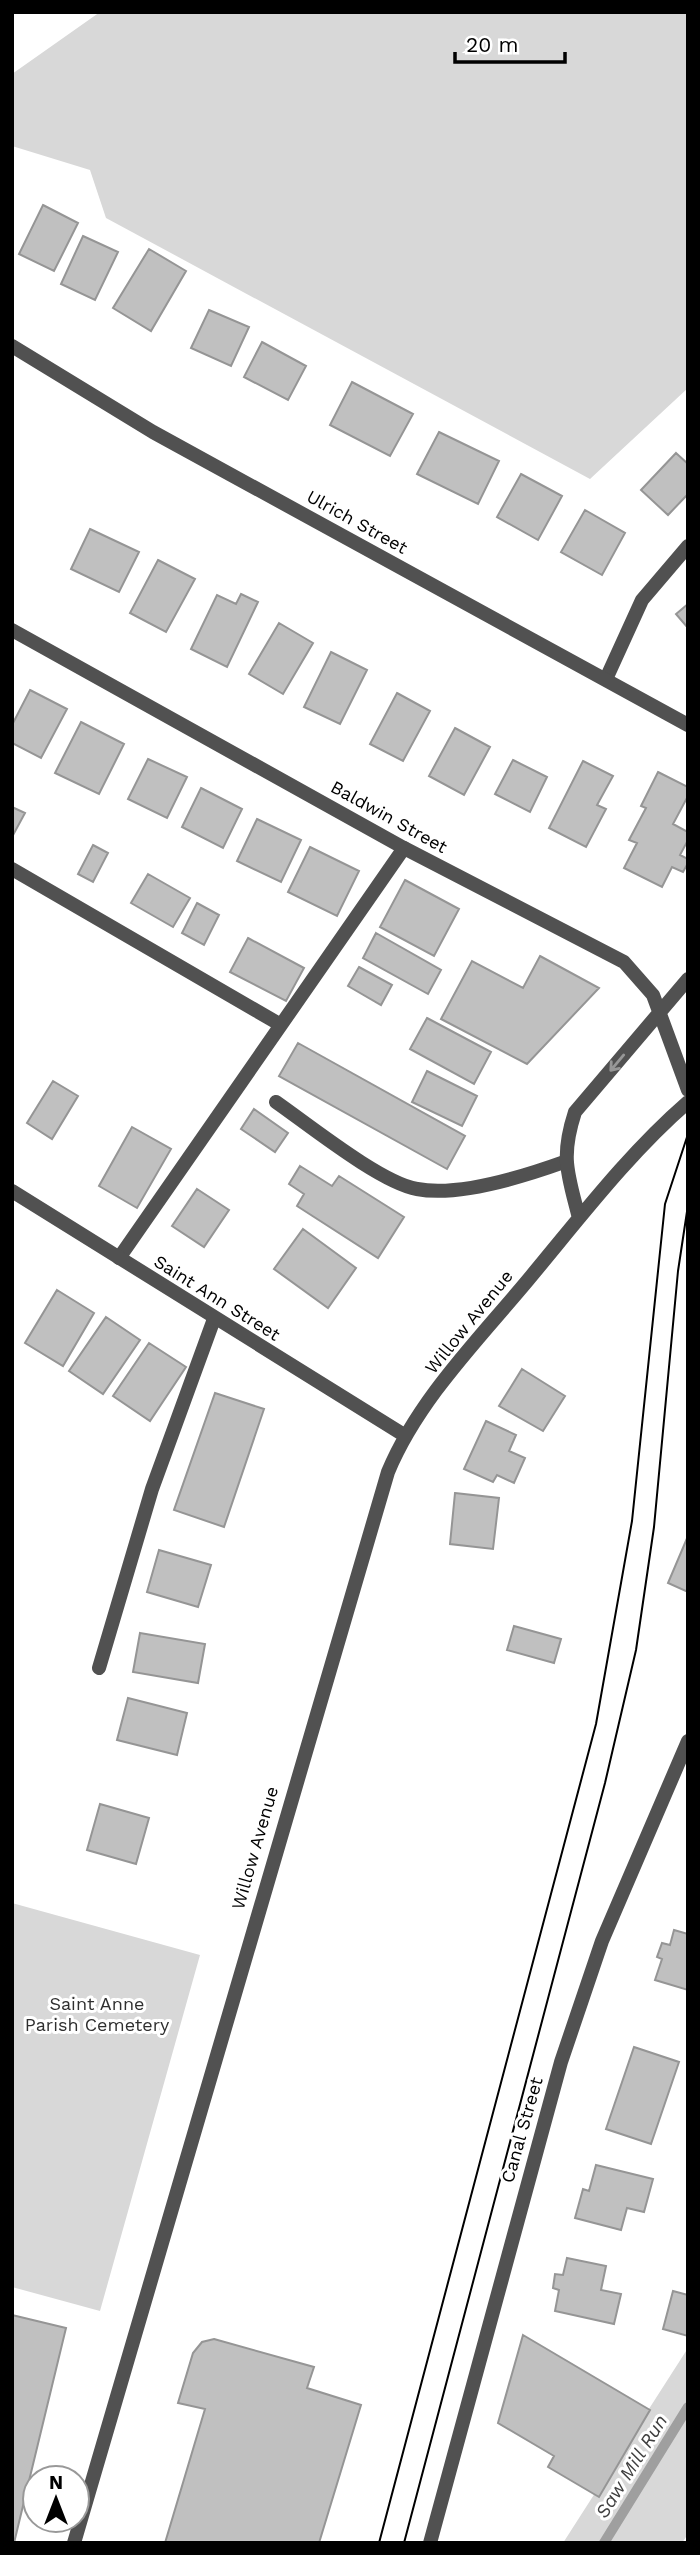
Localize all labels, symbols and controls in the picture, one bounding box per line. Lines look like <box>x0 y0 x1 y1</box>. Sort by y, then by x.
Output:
scale bar <box>455 21 565 65</box>
text: 20 m <box>466 32 518 57</box>
street label: Ulrich Street <box>303 485 412 558</box>
street label: Baldwin Street <box>327 776 452 857</box>
one-way arrow <box>609 1053 624 1071</box>
street label: Saint Ann Street <box>150 1250 285 1345</box>
street label: Willow Avenue <box>420 1266 517 1378</box>
street label: Willow Avenue <box>227 1784 282 1912</box>
park label: Saint Anne Parish Cemetery <box>25 1993 170 2035</box>
street label: Canal Street <box>496 2074 547 2185</box>
water label: Saw Mill Run <box>590 2410 672 2522</box>
north arrow <box>21 2464 91 2534</box>
text: N <box>49 2471 63 2494</box>

